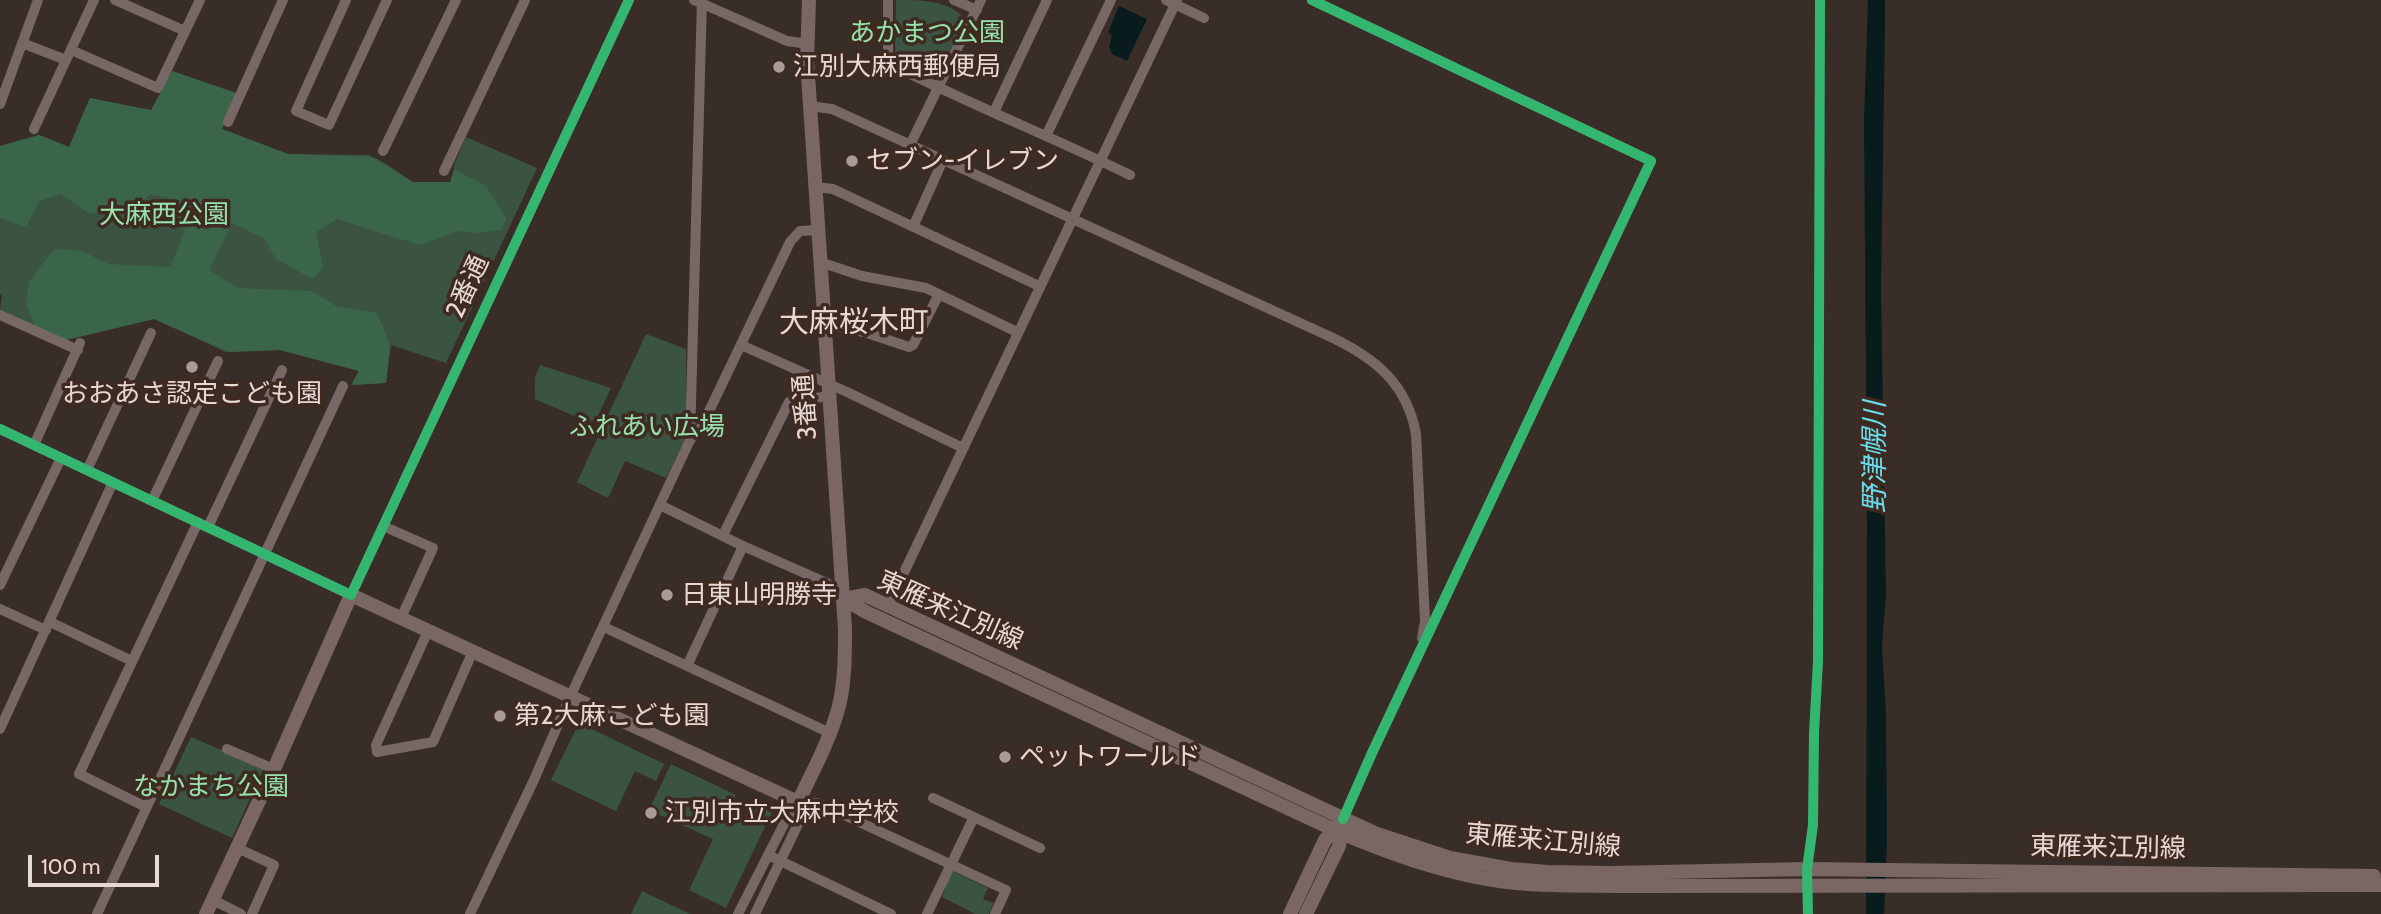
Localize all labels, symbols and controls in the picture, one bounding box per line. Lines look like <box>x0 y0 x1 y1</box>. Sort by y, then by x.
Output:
park label: あかまつ公園 <box>849 17 1005 49</box>
place label: 江別大麻西郵便局 <box>793 51 1001 83</box>
marker: 江別大麻西郵便局 <box>771 59 787 75</box>
place label: セブン-イレブン <box>866 145 1059 177</box>
marker: セブン-イレブン <box>844 153 860 169</box>
park label: 大麻西公園 <box>99 199 229 231</box>
street label: 2番通 <box>440 251 496 323</box>
district label: 大麻桜木町 <box>779 305 929 341</box>
marker: おおあさ認定こども園 <box>184 359 200 375</box>
street label: 3番通 <box>788 373 824 441</box>
place label: おおあさ認定こども園 <box>62 378 322 410</box>
water label: 野津幌川 <box>1859 401 1893 513</box>
park label: ふれあい広場 <box>569 411 725 443</box>
street label: 東雁来江別線 <box>872 565 1028 657</box>
place label: 日東山明勝寺 <box>681 579 837 611</box>
marker: 日東山明勝寺 <box>659 587 675 603</box>
place label: 第2大麻こども園 <box>514 700 710 732</box>
marker: 第2大麻こども園 <box>492 708 508 724</box>
place label: ペットワールド <box>1019 741 1201 773</box>
marker: ペットワールド <box>997 749 1013 765</box>
park label: なかまち公園 <box>133 771 289 803</box>
place label: 江別市立大麻中学校 <box>665 797 899 829</box>
marker: 江別市立大麻中学校 <box>643 805 659 821</box>
street label: 東雁来江別線 <box>1464 819 1622 863</box>
street label: 東雁来江別線 <box>2030 831 2186 865</box>
scale bar <box>32 841 163 885</box>
text: 100 m <box>41 854 100 879</box>

